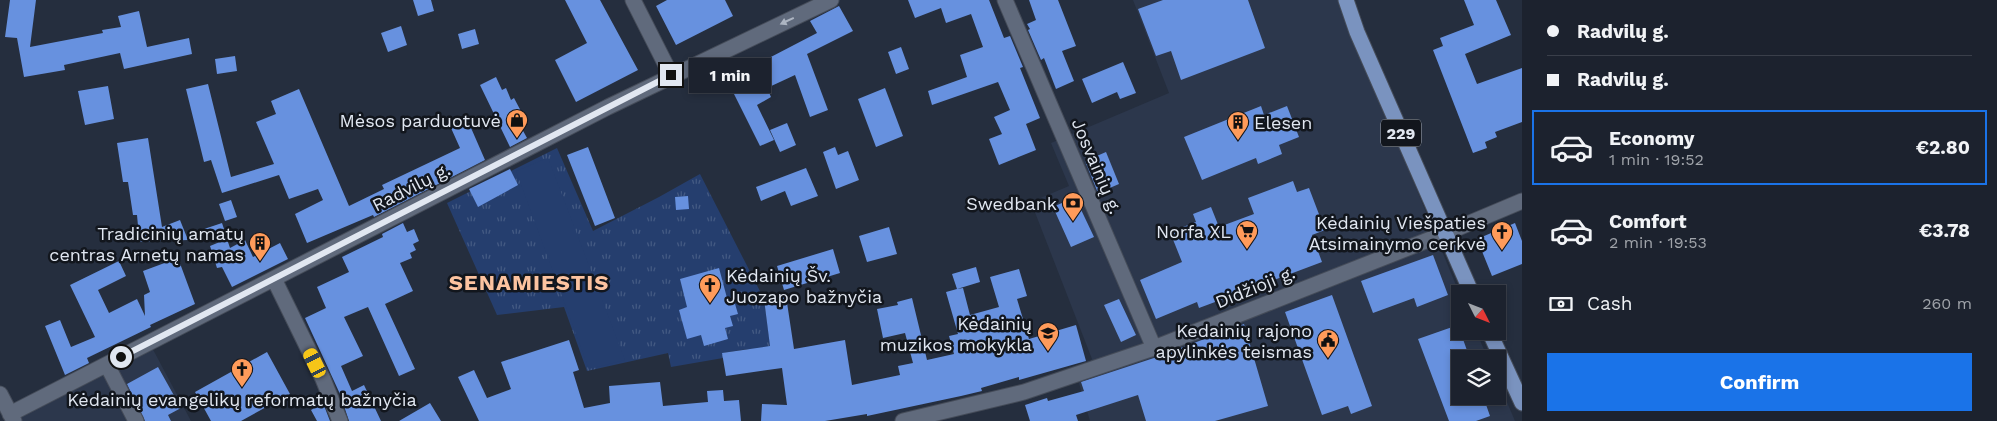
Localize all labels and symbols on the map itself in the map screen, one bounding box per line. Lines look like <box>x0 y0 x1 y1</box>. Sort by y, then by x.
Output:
one-way arrow <box>780 17 794 25</box>
callout: 1 min <box>688 58 771 92</box>
route end <box>660 64 682 86</box>
shop icon: Mėsos parduotuvė <box>505 108 529 139</box>
place label: Mėsos parduotuvė <box>340 110 501 131</box>
building icon: Elesen <box>1226 110 1250 141</box>
place label: Elesen <box>1254 112 1312 133</box>
street label: Josvainių g. <box>1067 115 1127 217</box>
road number: 229 <box>1381 120 1421 146</box>
street label: Radvilų g. <box>368 158 454 216</box>
bank icon: Swedbank <box>1061 191 1085 222</box>
place label: Swedbank <box>966 193 1057 214</box>
place label: Kėdainių Viešpaties Atsimainymo cerkvė <box>1309 212 1486 254</box>
supermarket icon: Norfa XL <box>1235 219 1259 250</box>
church icon: Kėdainių Viešpaties Atsimainymo cerkvė <box>1490 220 1514 251</box>
place label: Norfa XL <box>1156 221 1231 242</box>
place label: Tradicinių amatų centras Arnetų namas <box>49 223 244 265</box>
building icon: Tradicinių amatų centras Arnetų namas <box>248 231 272 262</box>
street label: Didžioji g. <box>1212 261 1298 313</box>
place label: Kėdainių Šv. Juozapo bažnyčia <box>726 265 882 307</box>
district label: SENAMIESTIS <box>449 270 609 295</box>
church icon: Kėdainių Šv. Juozapo bažnyčia <box>698 273 722 304</box>
north arrow <box>1451 285 1506 340</box>
place label: Kėdainių muzikos mokykla <box>880 313 1032 355</box>
place label: Kedainių rajono apylinkės teismas <box>1156 320 1312 362</box>
school or university icon: Kėdainių muzikos mokykla <box>1036 321 1060 352</box>
public building icon: Kedainių rajono apylinkės teismas <box>1316 328 1340 359</box>
route start <box>110 346 132 368</box>
car <box>301 346 328 380</box>
church icon: Kėdainių evangelikų reformatų bažnyčia <box>230 357 254 388</box>
place label: Kėdainių evangelikų reformatų bažnyčia <box>67 389 417 410</box>

